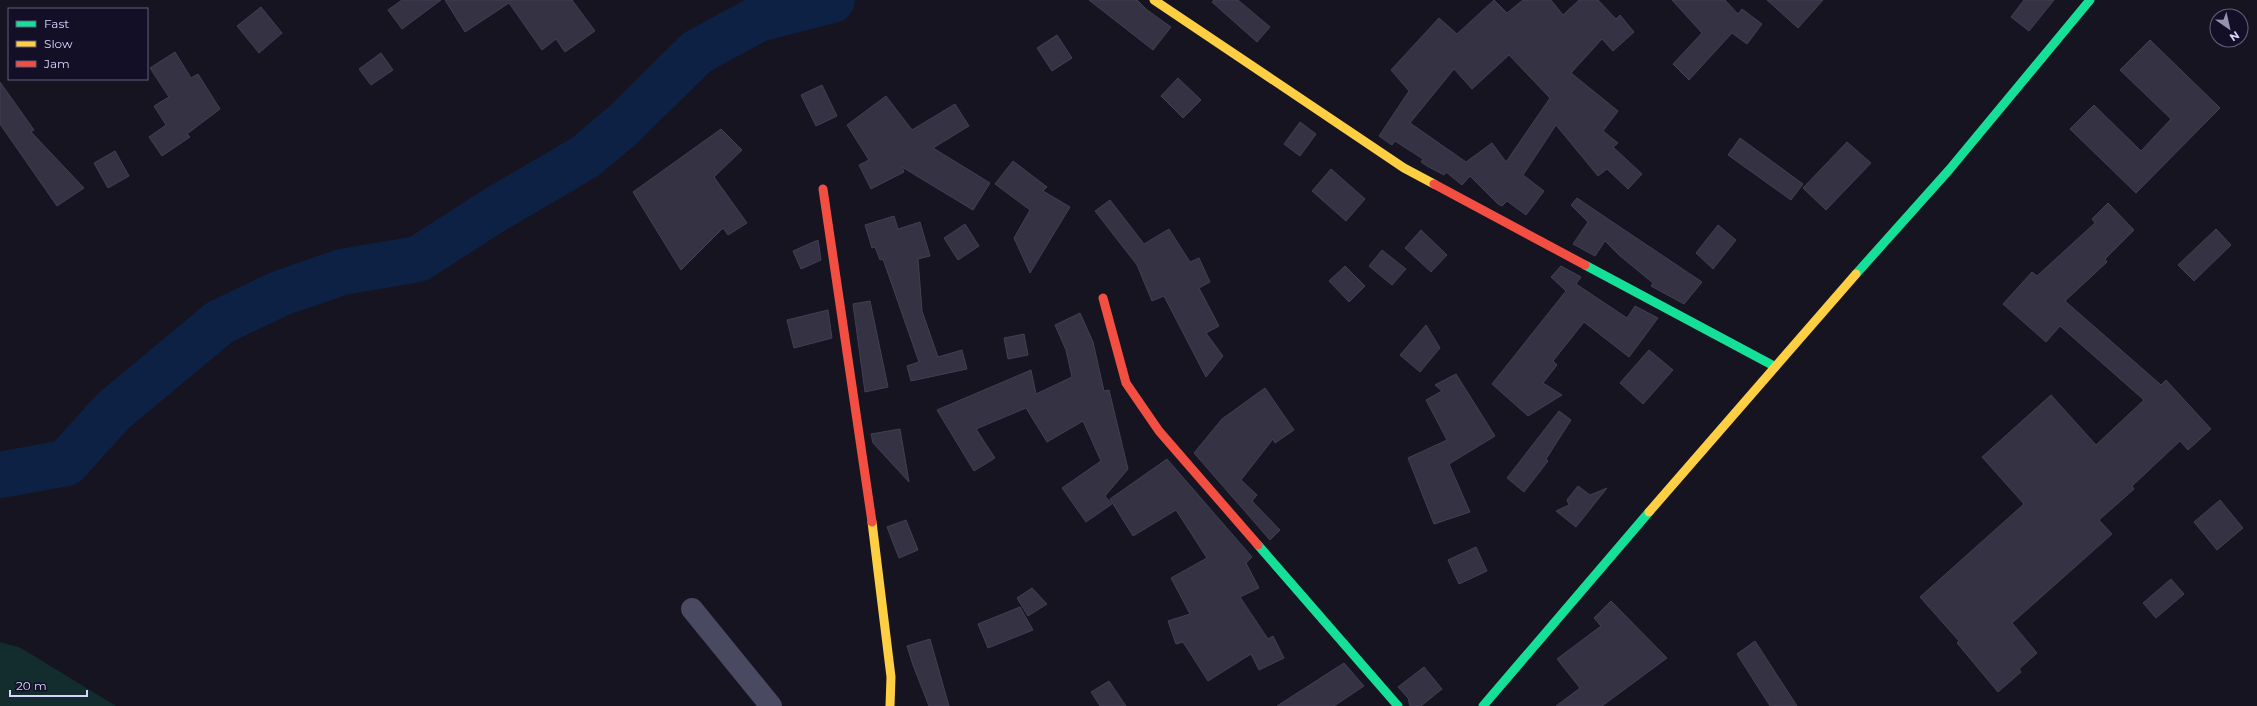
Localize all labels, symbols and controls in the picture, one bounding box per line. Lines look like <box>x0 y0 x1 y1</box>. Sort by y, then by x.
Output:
legend <box>8 8 148 80</box>
north arrow <box>2209 8 2249 48</box>
text: Fast <box>44 16 69 31</box>
text: N <box>2227 28 2242 45</box>
text: Slow <box>44 36 73 51</box>
text: Jam <box>43 56 70 71</box>
scale bar <box>10 672 87 698</box>
text: 20 m <box>16 678 47 693</box>

